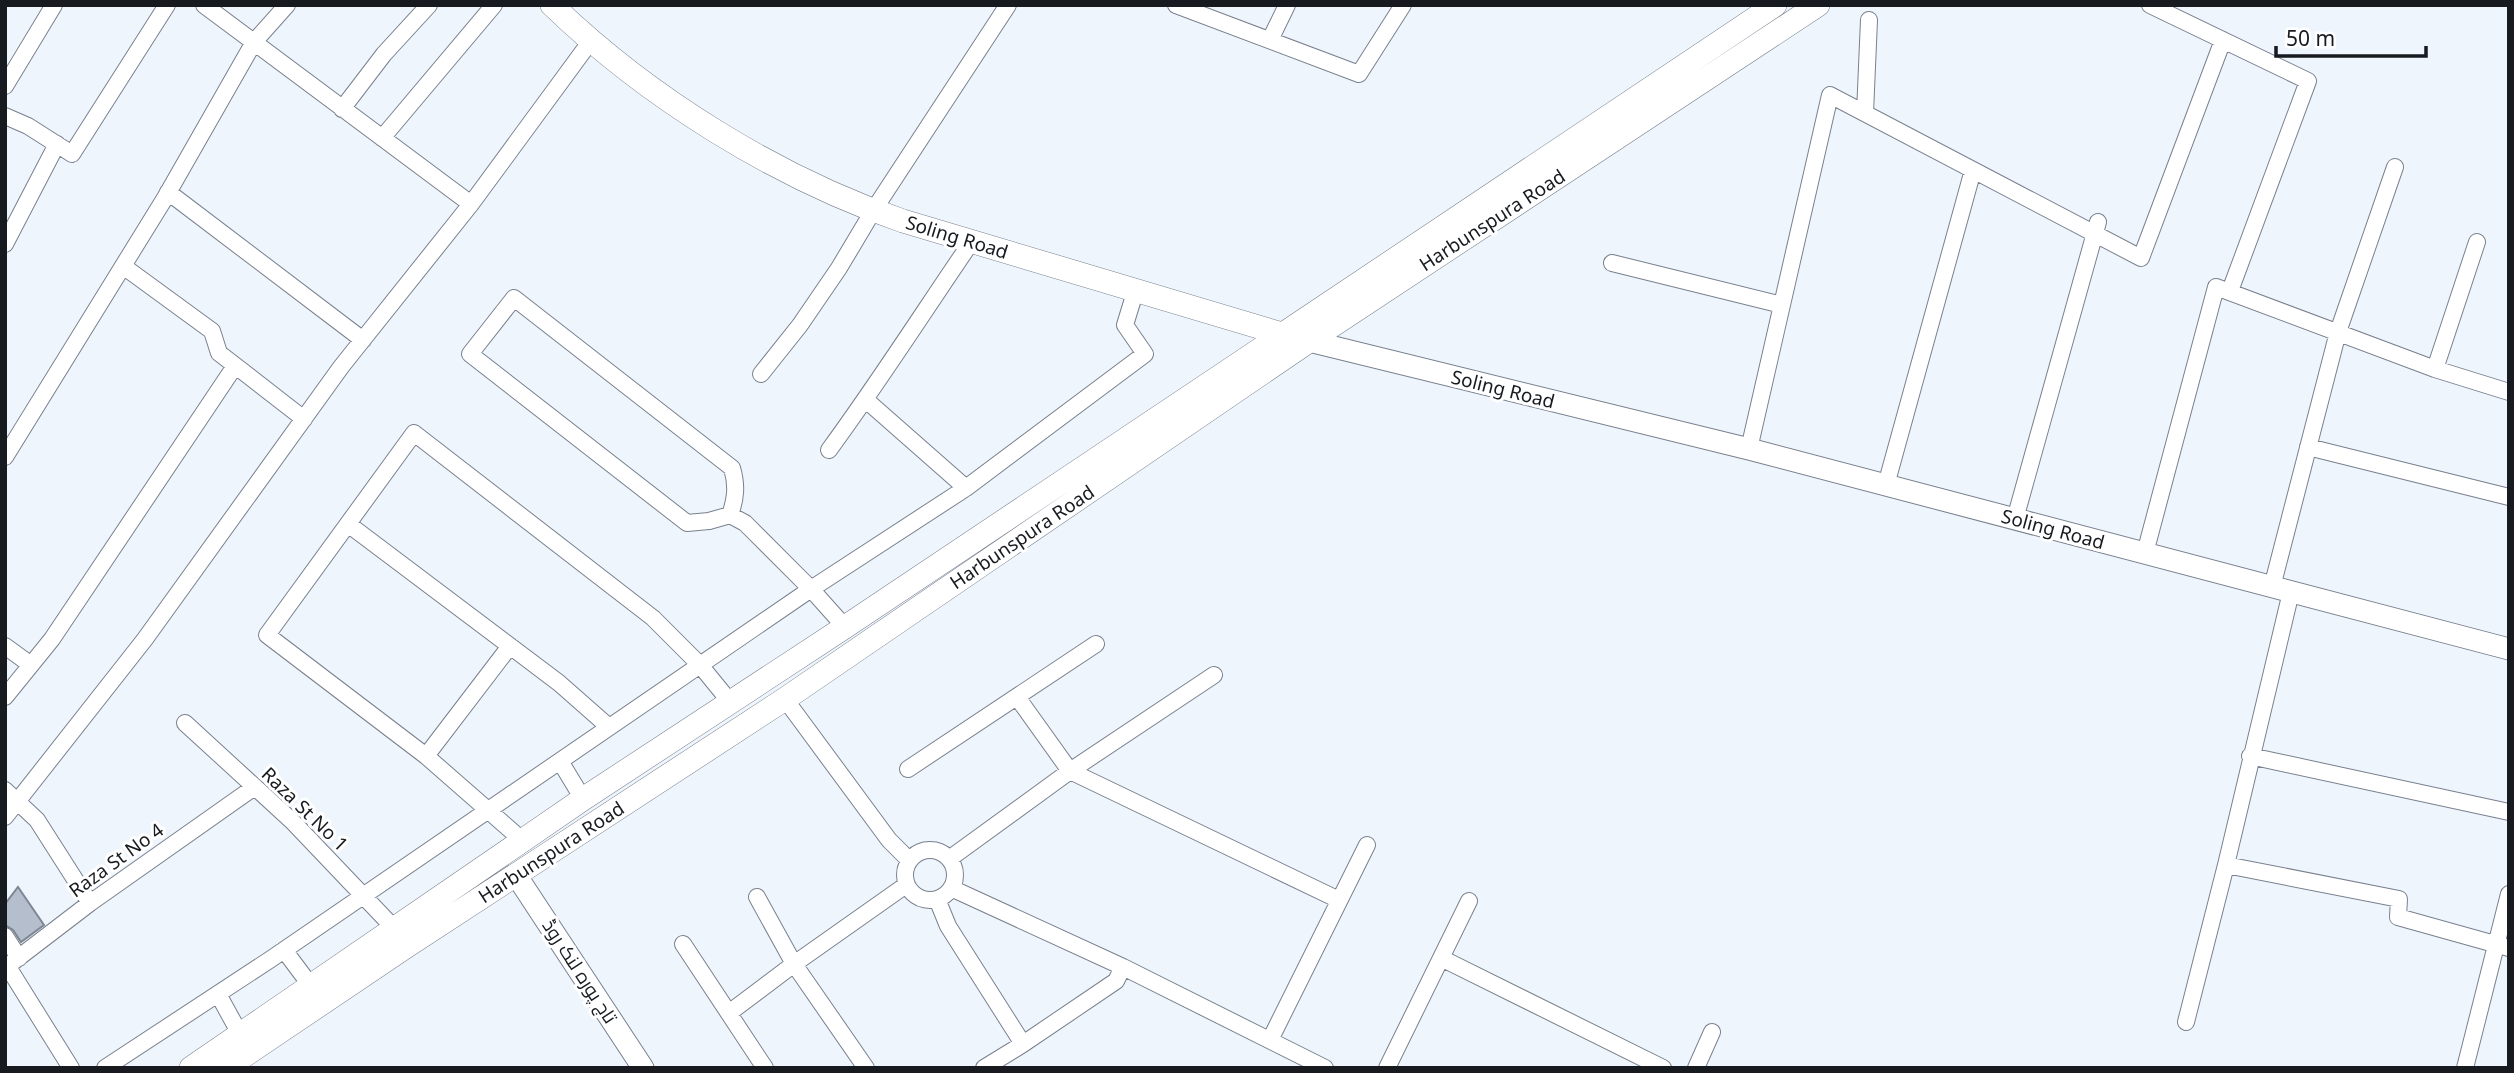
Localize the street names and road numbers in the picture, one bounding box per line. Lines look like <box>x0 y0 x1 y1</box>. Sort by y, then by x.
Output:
street label: Harbunspura Road <box>1414 163 1570 277</box>
street label: Soling Road <box>903 209 1011 265</box>
street label: Soling Road <box>1449 364 1557 414</box>
street label: Harbunspura Road <box>945 479 1099 595</box>
street label: Soling Road <box>1999 503 2107 555</box>
street label: Raza St No 1 <box>256 761 354 857</box>
street label: Harbunspura Road <box>473 795 629 909</box>
street label: Raza St No 4 <box>63 817 169 903</box>
street label: تاج پورہ لنک روڈ <box>536 914 623 1029</box>

